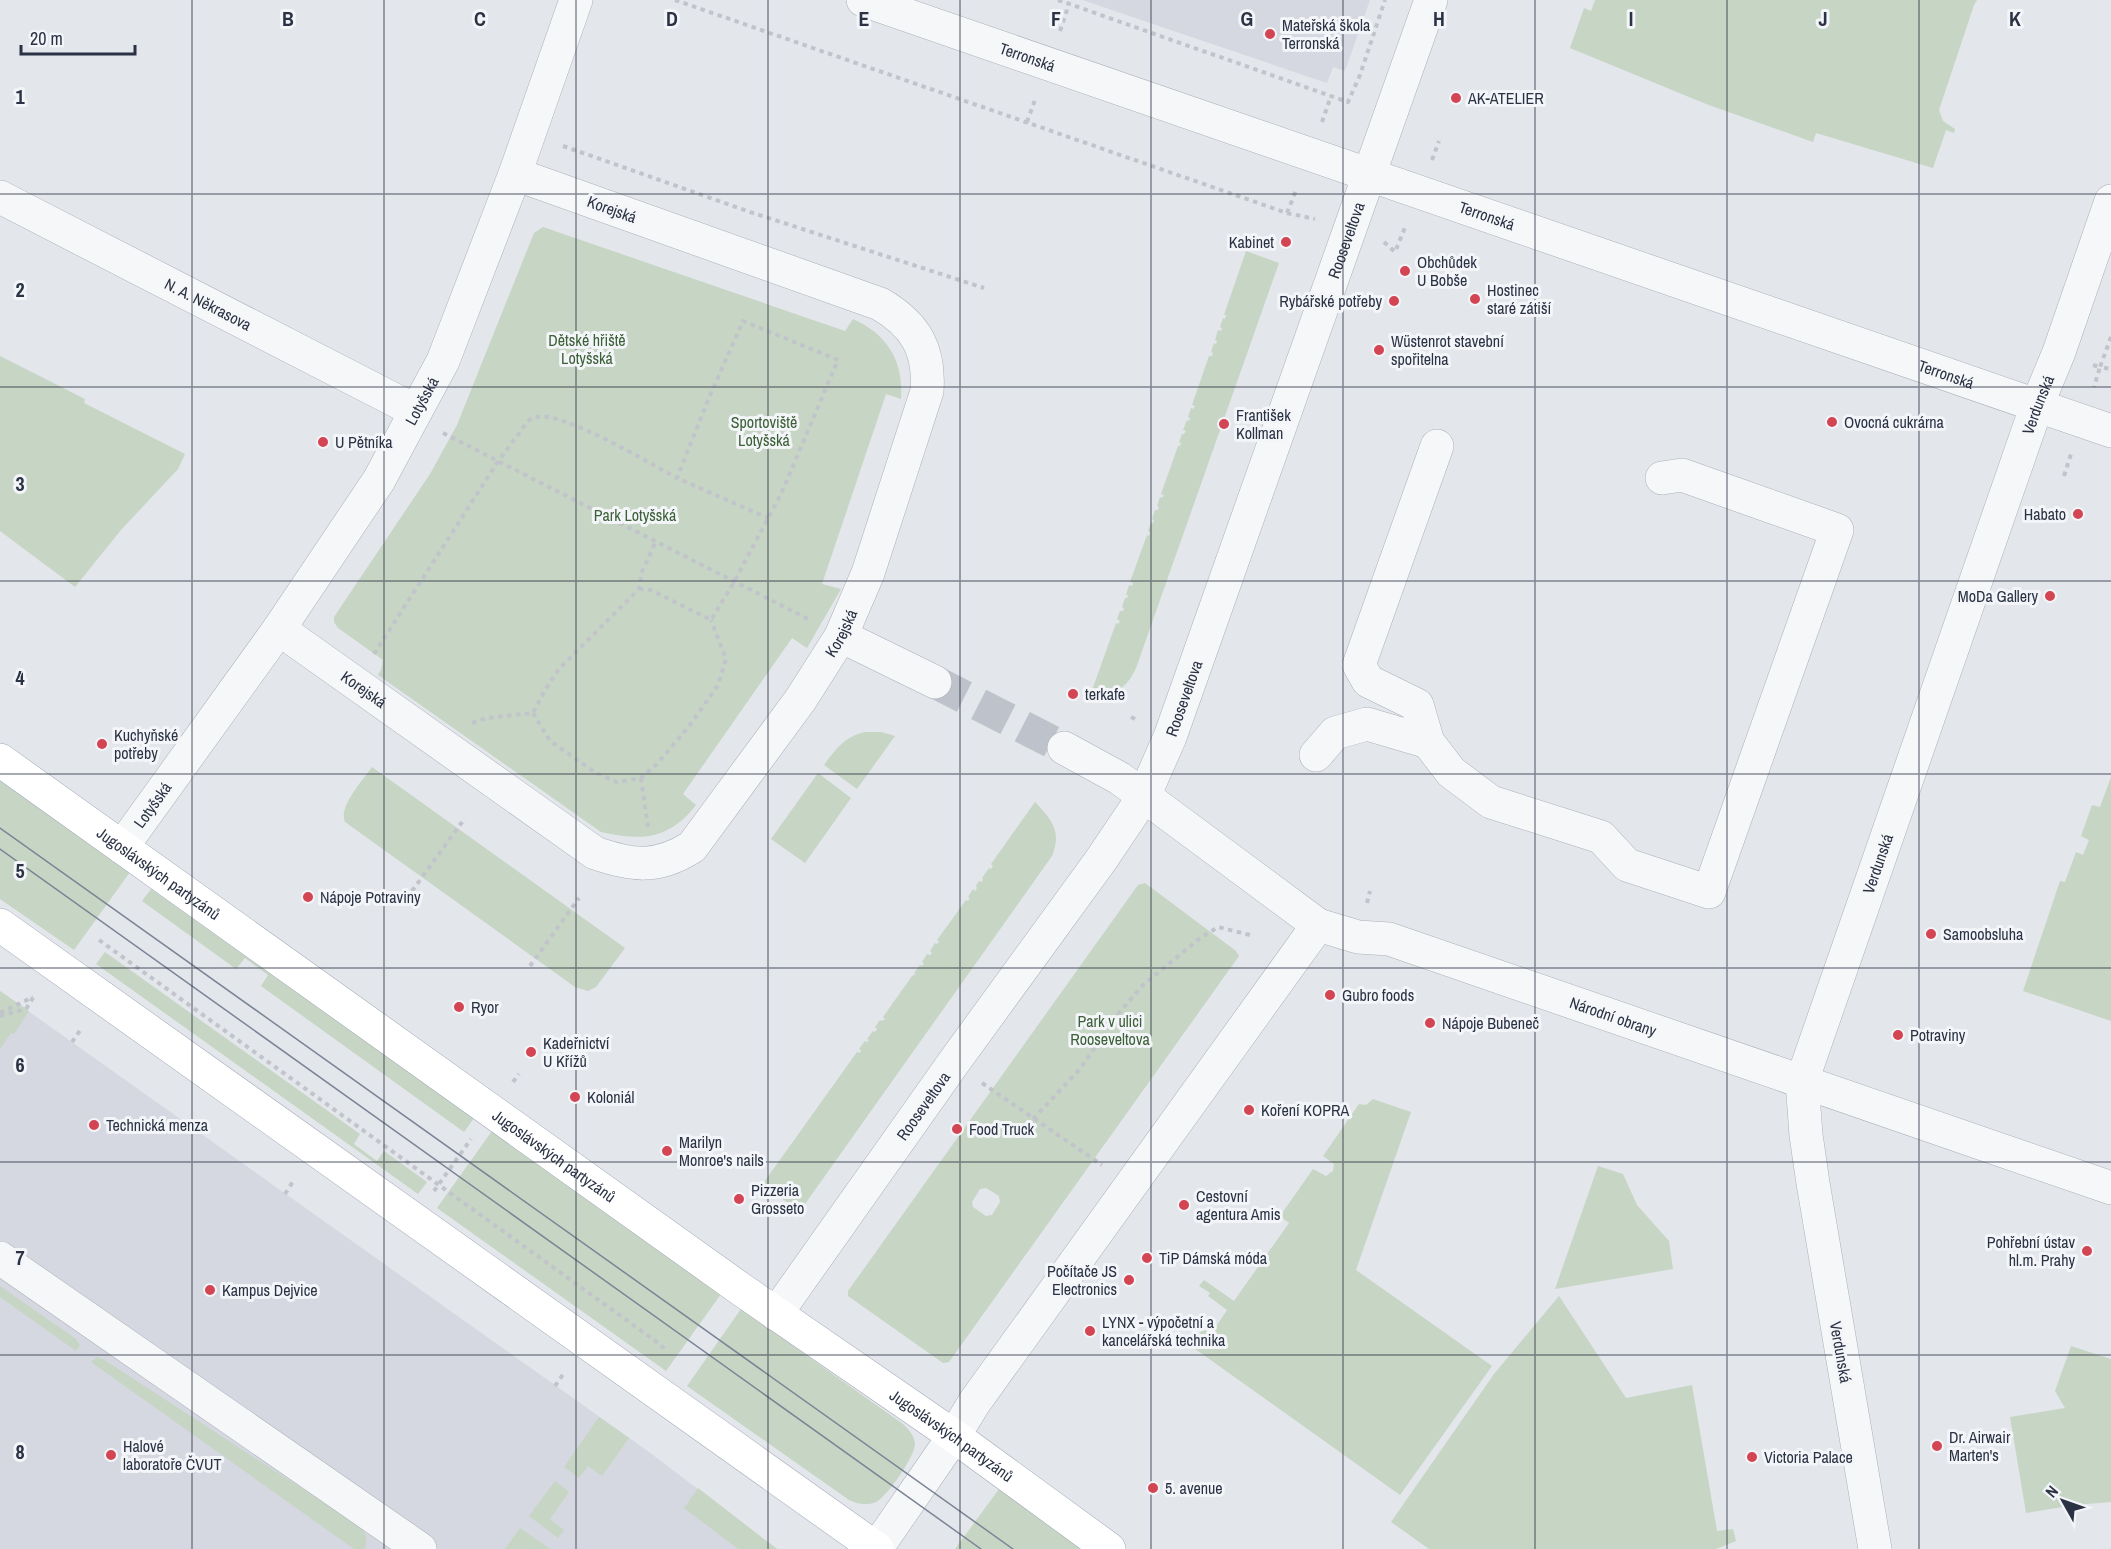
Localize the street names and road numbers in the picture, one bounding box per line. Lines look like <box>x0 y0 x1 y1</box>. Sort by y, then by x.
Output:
street label: Terronská <box>997 37 1059 77</box>
street label: Korejská <box>584 190 640 228</box>
street label: Terronská <box>1456 196 1518 235</box>
street label: Rooseveltova <box>1322 198 1370 281</box>
street label: N. A. Někrasova <box>161 273 256 336</box>
street label: Terronská <box>1915 354 1978 394</box>
street label: Verdunská <box>2017 371 2059 437</box>
street label: Lotyšská <box>400 372 444 429</box>
street label: Korejská <box>819 605 863 661</box>
street label: Rooseveltova <box>1160 656 1208 739</box>
street label: Korejská <box>337 665 392 713</box>
street label: Lotyšská <box>128 777 177 832</box>
street label: Jugoslávských partyzánů <box>93 822 225 925</box>
street label: Verdunská <box>1857 830 1898 897</box>
street label: Národní obrany <box>1567 991 1660 1042</box>
street label: Rooseveltova <box>891 1066 955 1145</box>
street label: Jugoslávských partyzánů <box>488 1104 620 1207</box>
street label: Verdunská <box>1825 1320 1857 1385</box>
street label: Jugoslávských partyzánů <box>886 1384 1018 1487</box>

